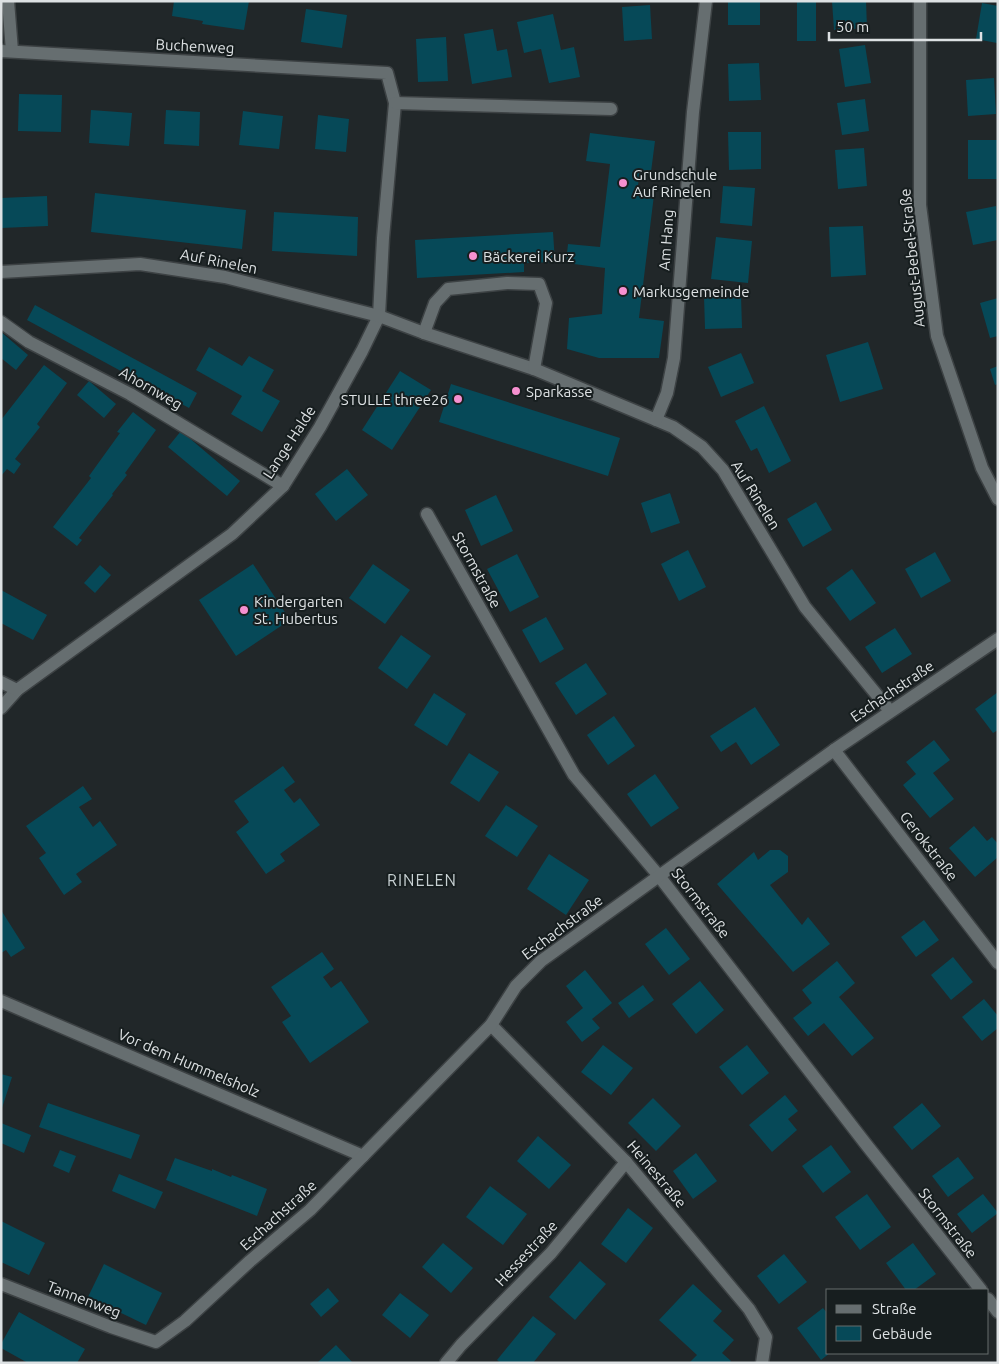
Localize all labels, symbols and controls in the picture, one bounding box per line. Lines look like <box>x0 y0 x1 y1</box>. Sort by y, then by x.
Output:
scale bar <box>829 10 982 42</box>
text: 50 m <box>836 18 869 35</box>
street label: Buchenweg <box>155 35 235 57</box>
place label: Grundschule Auf Rinelen <box>633 166 717 200</box>
marker: Grundschule Auf Rinelen <box>617 177 629 189</box>
street label: August-Bebel-Straße <box>896 188 928 328</box>
street label: Am Hang <box>655 209 677 271</box>
street label: Auf Rinelen <box>179 245 259 277</box>
place label: Bäckerei Kurz <box>483 248 574 265</box>
marker: Bäckerei Kurz <box>467 250 479 262</box>
place label: Markusgemeinde <box>633 283 749 300</box>
marker: Markusgemeinde <box>617 285 629 297</box>
street label: Ahornweg <box>117 363 185 413</box>
place label: Sparkasse <box>526 383 593 400</box>
marker: Sparkasse <box>510 385 522 397</box>
place label: STULLE three26 <box>341 391 448 408</box>
marker: STULLE three26 <box>452 393 464 405</box>
street label: Lange Halde <box>259 402 319 482</box>
street label: Auf Rinelen <box>728 457 784 533</box>
street label: Stormstraße <box>449 529 505 611</box>
place label: Kindergarten St. Hubertus <box>254 593 343 627</box>
marker: Kindergarten St. Hubertus <box>238 604 250 616</box>
street label: Eschachstraße <box>847 657 937 725</box>
street label: Gerokstraße <box>897 808 961 884</box>
street label: Stormstraße <box>668 865 734 941</box>
district label: RINELEN <box>387 871 457 889</box>
street label: Eschachstraße <box>518 891 606 963</box>
street label: Vor dem Hummelsholz <box>116 1025 262 1101</box>
street label: Heinestraße <box>624 1137 690 1211</box>
street label: Eschachstraße <box>236 1176 320 1254</box>
street label: Stormstraße <box>915 1185 981 1261</box>
street label: Hessestraße <box>491 1217 561 1289</box>
street label: Tannenweg <box>45 1277 123 1321</box>
legend <box>826 1289 989 1354</box>
text: Straße <box>872 1300 916 1317</box>
text: Gebäude <box>872 1325 932 1342</box>

